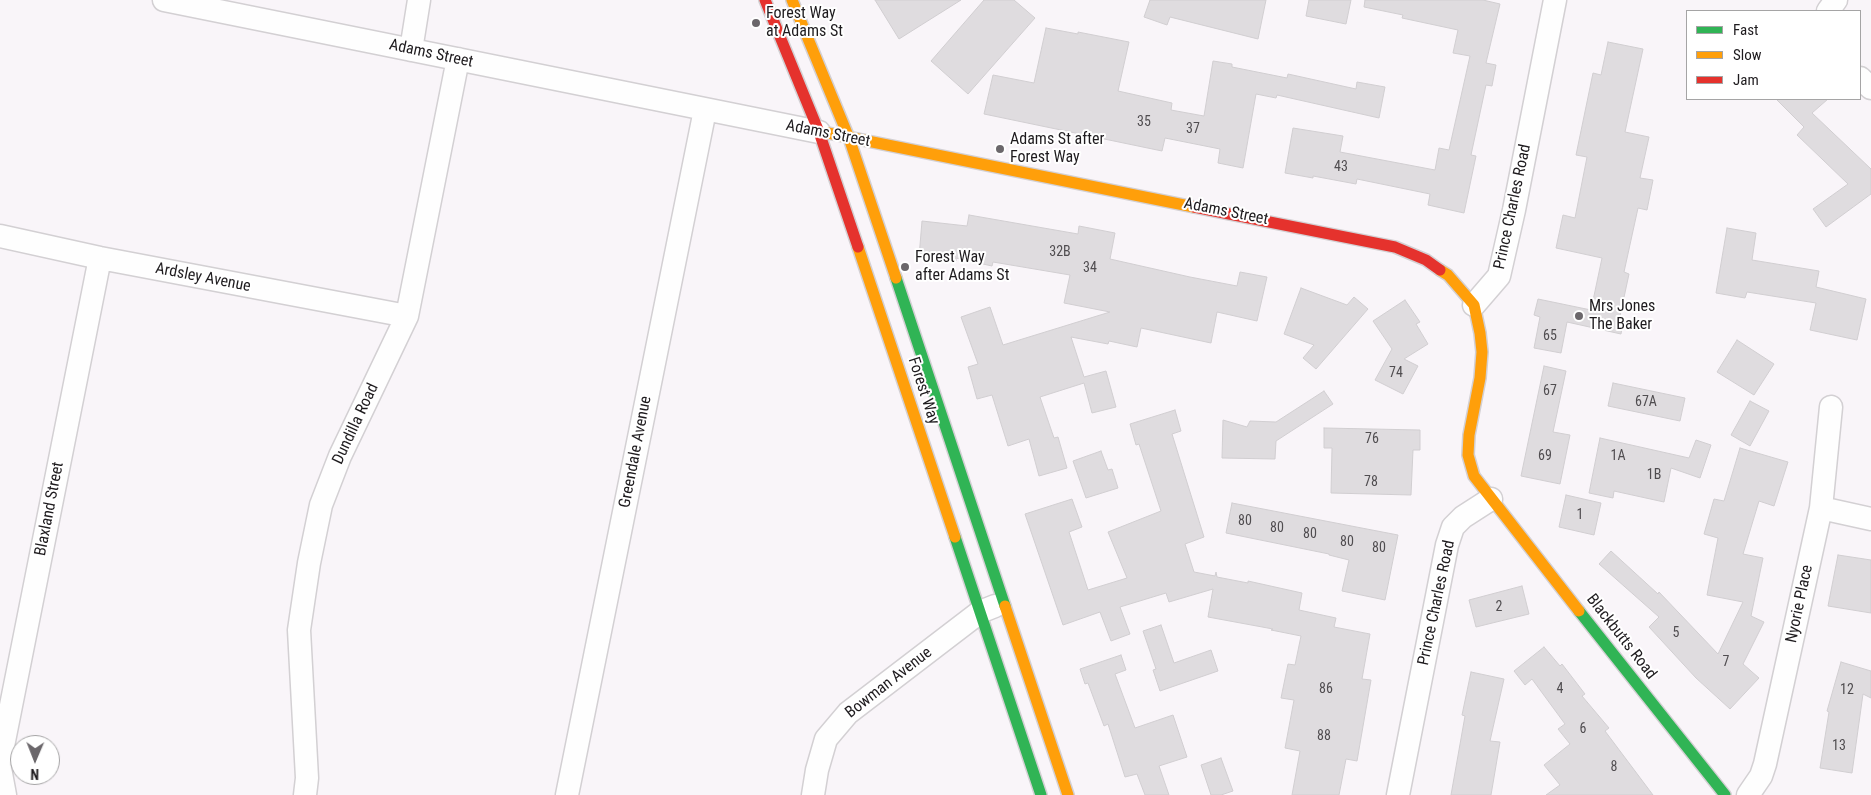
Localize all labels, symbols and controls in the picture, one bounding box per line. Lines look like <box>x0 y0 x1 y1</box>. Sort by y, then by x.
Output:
place label: Forest Way at Adams St <box>766 4 843 42</box>
legend <box>1686 10 1861 100</box>
marker: Forest Way at Adams St <box>750 17 762 29</box>
text: Fast <box>1733 21 1758 39</box>
street label: Adams Street <box>387 36 475 72</box>
text: Slow <box>1733 46 1762 64</box>
text: Jam <box>1733 71 1759 89</box>
house number: 35 <box>1137 114 1151 130</box>
street label: Adams Street <box>784 116 872 152</box>
house number: 37 <box>1186 121 1200 137</box>
place label: Adams St after Forest Way <box>1010 130 1104 168</box>
marker: Adams St after Forest Way <box>994 143 1006 155</box>
street label: Prince Charles Road <box>1490 143 1536 271</box>
house number: 43 <box>1334 159 1348 175</box>
street label: Adams Street <box>1182 194 1270 230</box>
house number: 32B <box>1049 244 1071 260</box>
place label: Forest Way after Adams St <box>915 248 1009 286</box>
street label: Ardsley Avenue <box>154 259 252 297</box>
house number: 34 <box>1083 260 1097 276</box>
marker: Forest Way after Adams St <box>899 261 911 273</box>
place label: Mrs Jones The Baker <box>1589 297 1655 335</box>
marker: Mrs Jones The Baker <box>1573 310 1585 322</box>
house number: 65 <box>1543 328 1557 344</box>
street label: Forest Way <box>903 355 943 427</box>
house number: 74 <box>1389 365 1403 381</box>
street label: Dundilla Road <box>329 381 383 467</box>
house number: 67 <box>1543 383 1557 399</box>
street label: Greendale Avenue <box>616 394 656 510</box>
house number: 67A <box>1635 394 1657 410</box>
house number: 76 <box>1365 431 1379 447</box>
house number: 69 <box>1538 448 1552 464</box>
house number: 1A <box>1611 448 1625 464</box>
street label: Blaxland Street <box>31 460 69 558</box>
house number: 1B <box>1647 467 1661 483</box>
house number: 78 <box>1364 474 1378 490</box>
house number: 1 <box>1577 507 1583 523</box>
house number: 80 <box>1238 513 1252 529</box>
house number: 80 <box>1270 520 1284 536</box>
house number: 80 <box>1303 526 1317 542</box>
house number: 80 <box>1340 534 1354 550</box>
street label: Prince Charles Road <box>1414 539 1460 667</box>
house number: 80 <box>1372 540 1386 556</box>
street label: Nyorie Place <box>1782 563 1818 645</box>
street label: Blackbutts Road <box>1582 591 1660 683</box>
house number: 2 <box>1496 599 1502 615</box>
house number: 5 <box>1673 625 1679 641</box>
street label: Bowman Avenue <box>842 643 936 723</box>
house number: 7 <box>1723 654 1729 670</box>
house number: 86 <box>1319 681 1333 697</box>
house number: 4 <box>1557 681 1563 697</box>
house number: 12 <box>1840 682 1854 698</box>
house number: 6 <box>1580 721 1586 737</box>
house number: 88 <box>1317 728 1331 744</box>
north arrow <box>10 735 60 785</box>
house number: 13 <box>1832 738 1846 754</box>
house number: 8 <box>1611 759 1617 775</box>
text: N <box>30 766 39 782</box>

